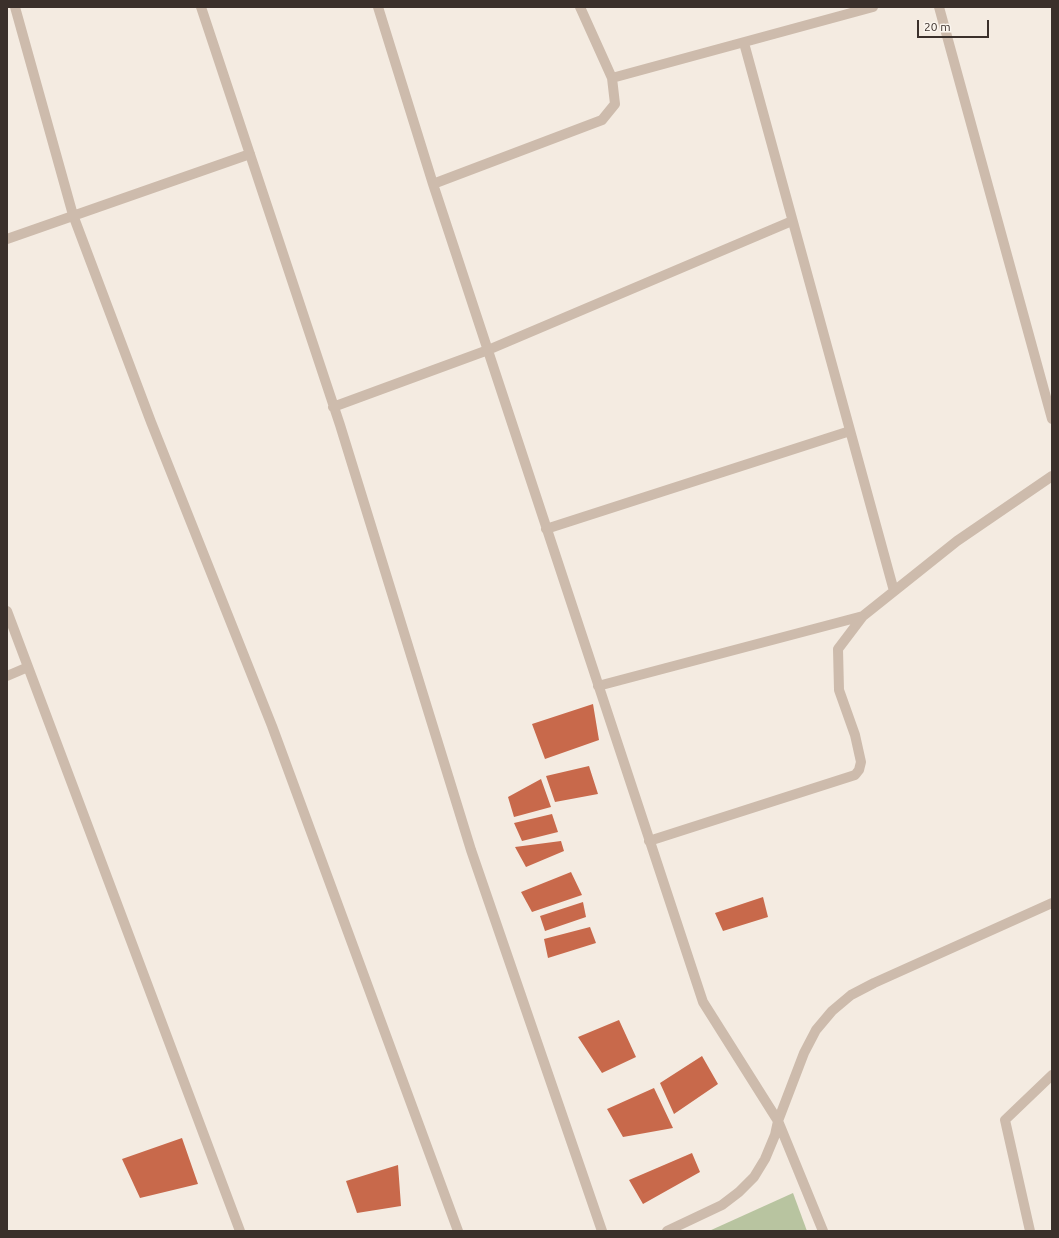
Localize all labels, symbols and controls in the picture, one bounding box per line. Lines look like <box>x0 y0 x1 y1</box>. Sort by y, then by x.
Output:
scale bar <box>919 12 991 38</box>
text: 20 m <box>924 20 951 33</box>

